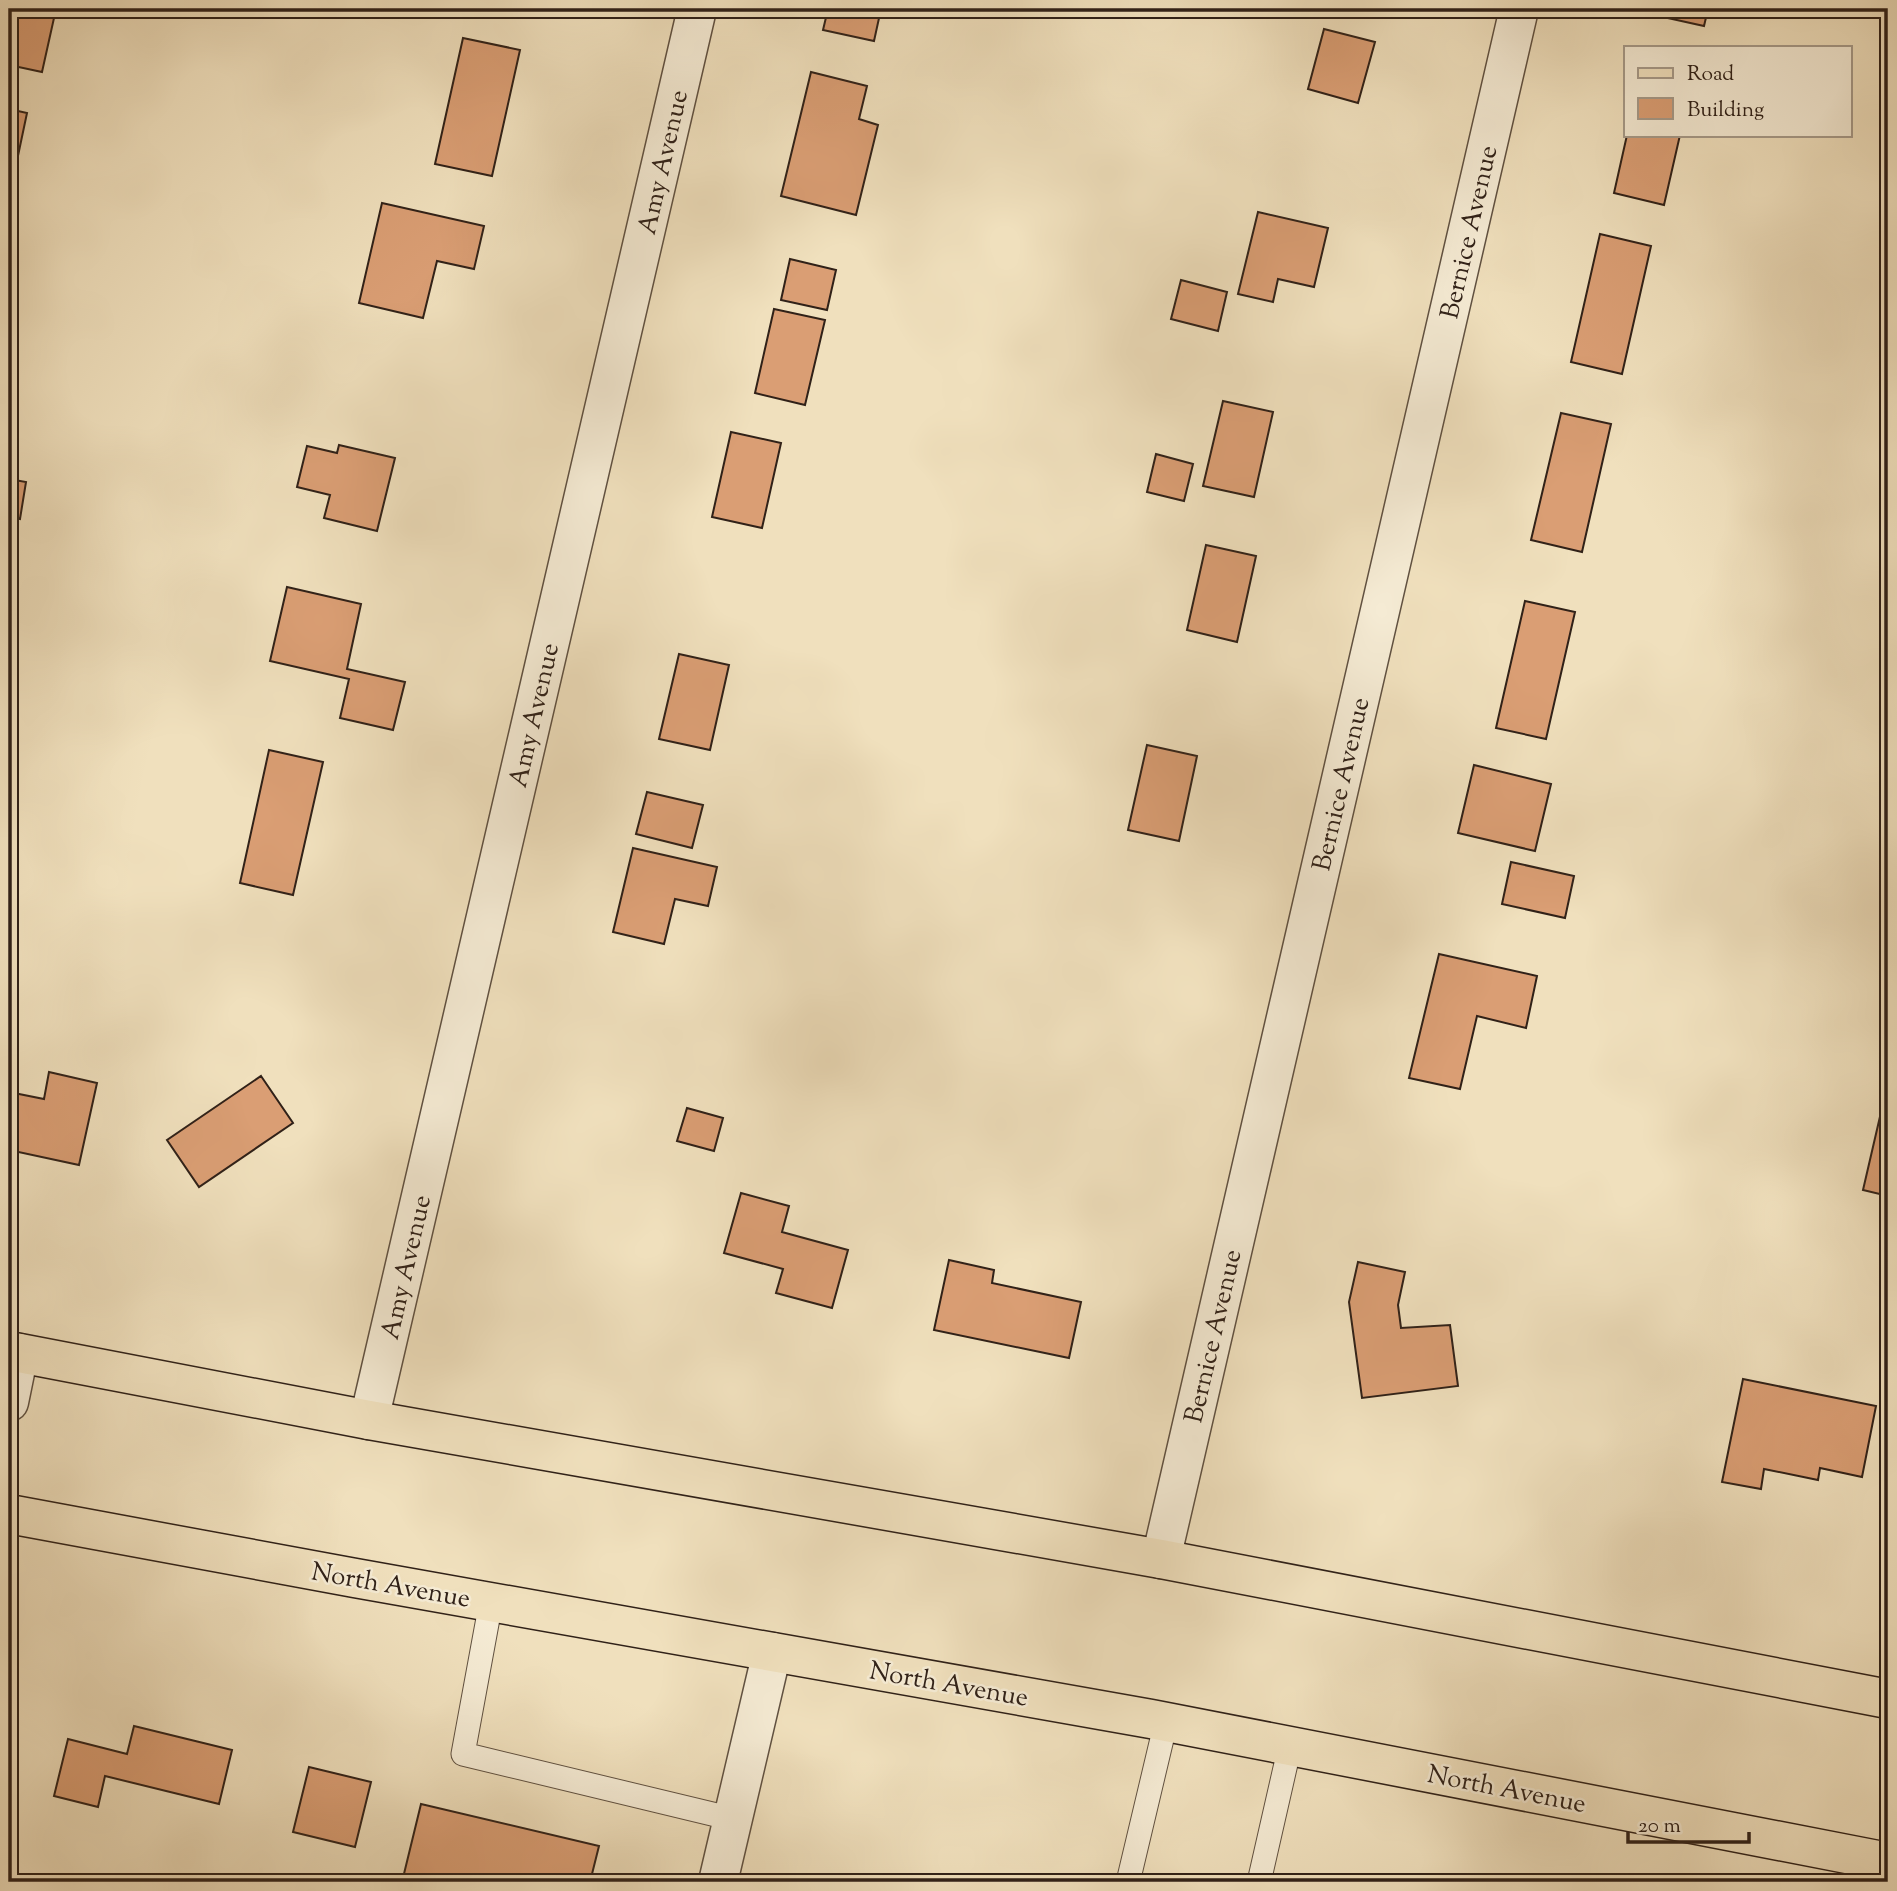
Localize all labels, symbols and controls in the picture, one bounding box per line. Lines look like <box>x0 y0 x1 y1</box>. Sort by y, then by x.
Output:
legend <box>1624 46 1852 136</box>
text: Road <box>1687 60 1734 90</box>
street label: Amy Avenue <box>630 87 699 238</box>
text: Building <box>1687 96 1764 126</box>
street label: Bernice Avenue <box>1432 142 1508 323</box>
street label: Amy Avenue <box>501 640 570 791</box>
street label: Bernice Avenue <box>1304 694 1380 875</box>
street label: Amy Avenue <box>373 1192 442 1343</box>
street label: Bernice Avenue <box>1176 1246 1252 1427</box>
street label: North Avenue <box>308 1554 473 1619</box>
street label: North Avenue <box>866 1653 1031 1718</box>
street label: North Avenue <box>1424 1757 1589 1824</box>
scale bar <box>1628 1800 1748 1844</box>
text: 20 m <box>1638 1812 1681 1842</box>

